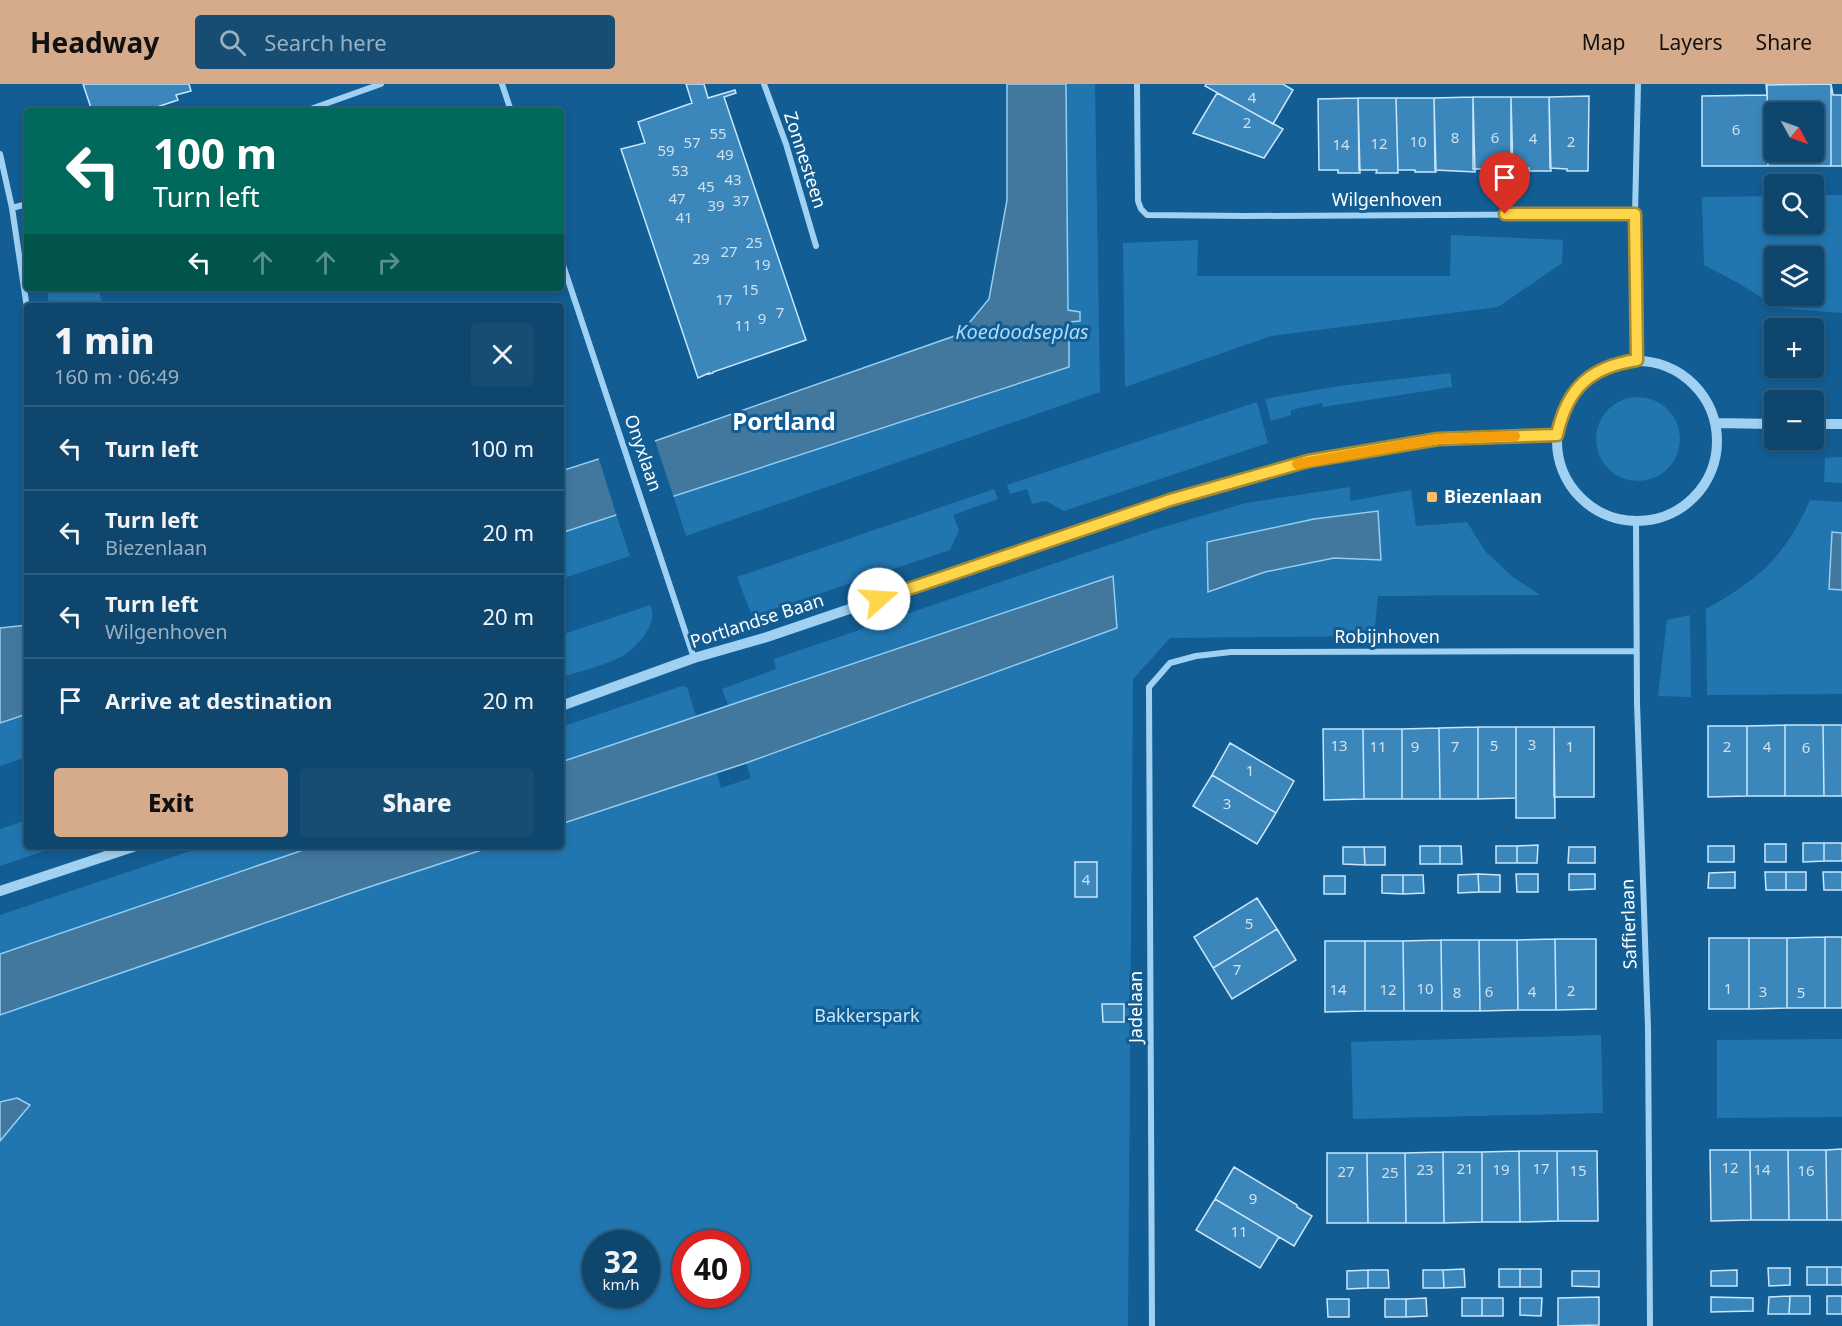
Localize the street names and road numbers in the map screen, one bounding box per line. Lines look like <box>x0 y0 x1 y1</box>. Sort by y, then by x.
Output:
street label: Zonnesteen <box>779 108 833 211</box>
street label: Wilgenhoven <box>1332 187 1442 211</box>
street label: Onyxlaan <box>620 411 668 494</box>
street label: Portlandse Baan <box>687 587 827 653</box>
street label: Robijnhoven <box>1334 624 1440 648</box>
street label: Saffierlaan <box>1614 878 1642 970</box>
street label: Jadelaan <box>1123 971 1147 1045</box>

